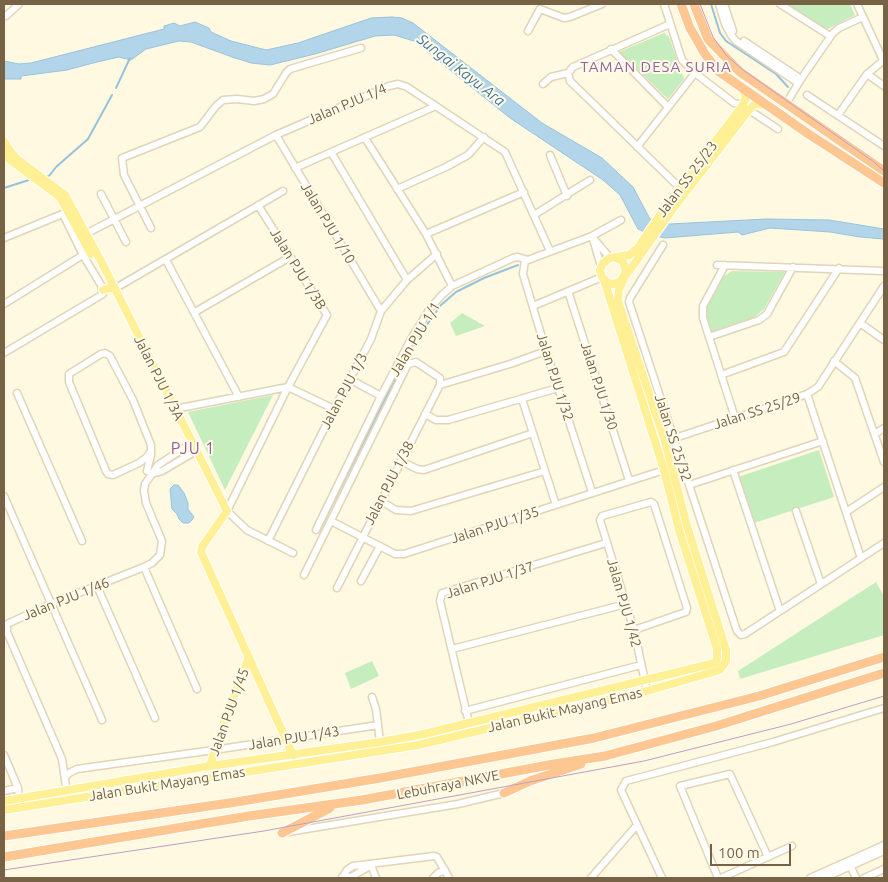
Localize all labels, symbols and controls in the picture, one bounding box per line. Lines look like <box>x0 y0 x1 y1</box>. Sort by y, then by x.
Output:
water label: Sungai Kayu Ara <box>414 30 508 110</box>
district label: TAMAN DESA SURIA <box>578 58 734 76</box>
street label: Jalan PJU 1/4 <box>305 80 389 128</box>
street label: Jalan SS 25/23 <box>653 138 721 220</box>
street label: Jalan PJU 1/10 <box>297 179 359 267</box>
street label: Jalan PJU 1/3B <box>266 225 330 313</box>
street label: Jalan PJU 1/1 <box>386 299 444 379</box>
street label: Jalan PJU 1/32 <box>533 331 577 423</box>
street label: Jalan PJU 1/3A <box>130 333 188 423</box>
street label: Jalan PJU 1/30 <box>577 340 621 432</box>
street label: Jalan PJU 1/3 <box>317 350 371 432</box>
street label: Jalan SS 25/29 <box>711 389 803 433</box>
street label: Jalan SS 25/32 <box>651 392 695 484</box>
street label: Jalan PJU 1/38 <box>361 438 417 528</box>
district label: PJU 1 <box>170 439 216 459</box>
street label: Jalan PJU 1/35 <box>449 503 541 547</box>
street label: Jalan PJU 1/42 <box>603 557 645 649</box>
street label: Jalan PJU 1/37 <box>444 558 536 602</box>
street label: Jalan PJU 1/46 <box>20 574 112 624</box>
street label: Jalan PJU 1/45 <box>205 666 253 758</box>
street label: Jalan Bukit Mayang Emas <box>486 684 644 736</box>
street label: Jalan PJU 1/43 <box>247 723 341 753</box>
street label: Jalan Bukit Mayang Emas <box>88 763 246 805</box>
street label: Lebuhraya NKVE <box>395 767 501 803</box>
scale bar <box>713 834 794 866</box>
text: 100 m <box>718 844 760 861</box>

